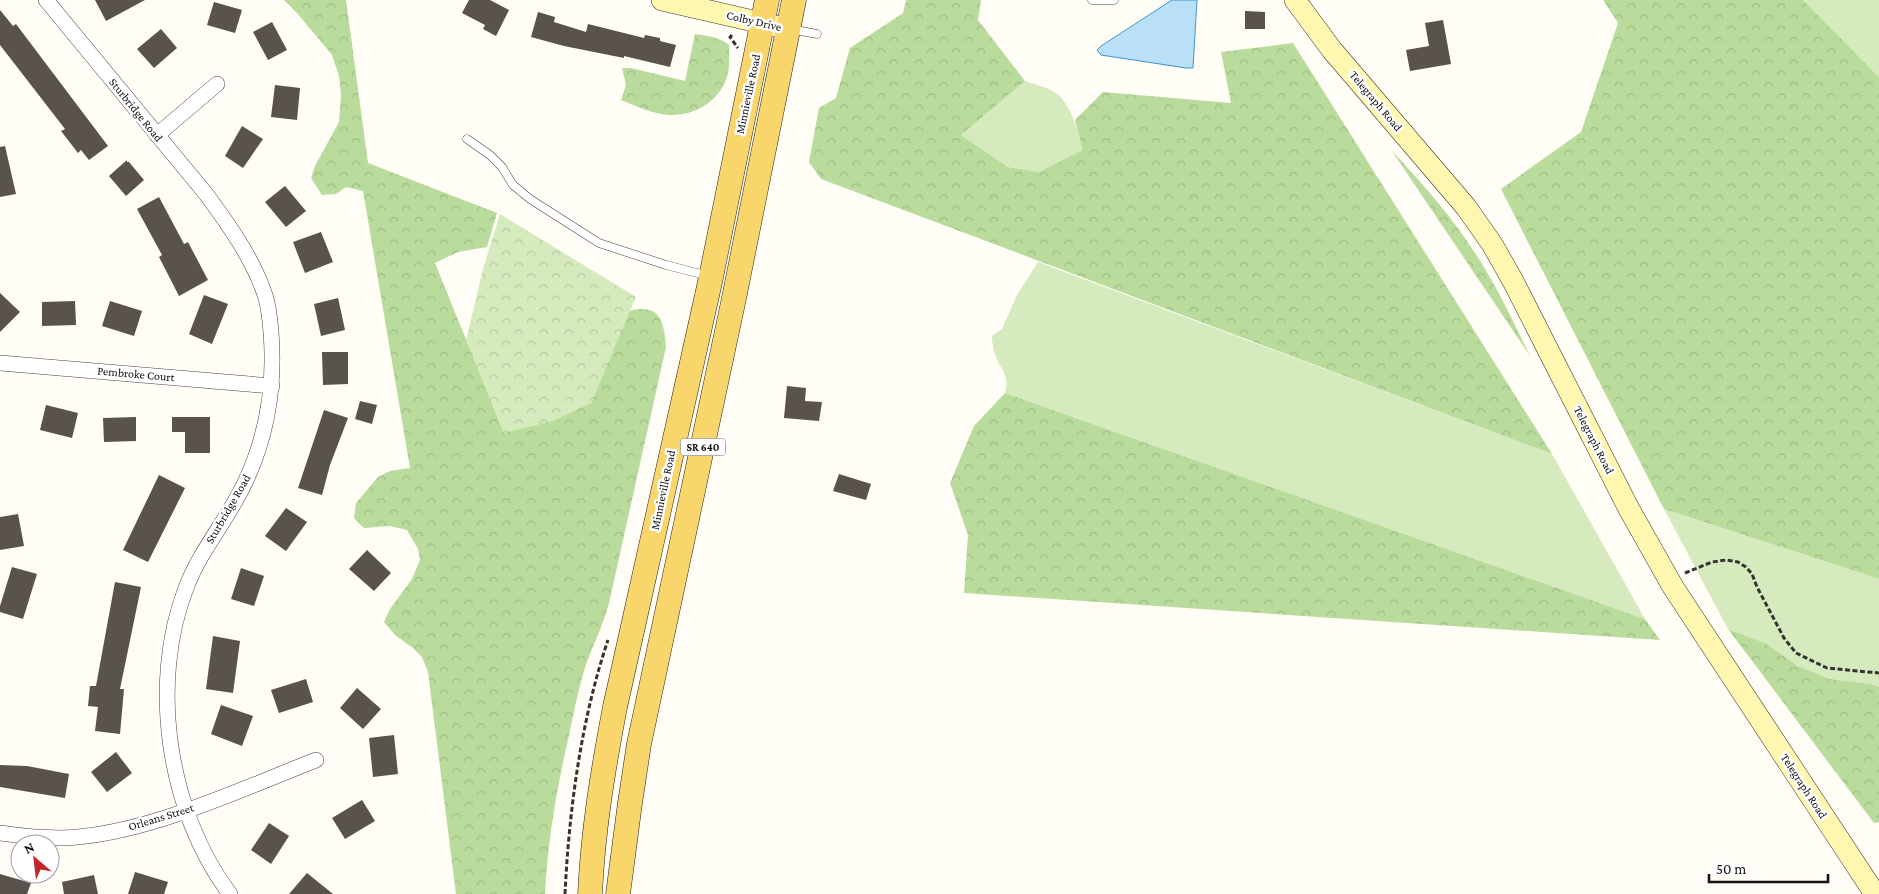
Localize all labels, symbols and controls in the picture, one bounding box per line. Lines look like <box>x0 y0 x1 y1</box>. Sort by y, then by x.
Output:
street label: Colby Drive <box>725 8 783 34</box>
street label: Minnieville Road <box>733 52 763 135</box>
street label: Telegraph Road <box>1347 68 1406 135</box>
street label: Sturbridge Road <box>106 75 166 145</box>
street label: Pembroke Court <box>97 364 176 384</box>
street label: Telegraph Road <box>1571 404 1617 477</box>
road number: SR 640 <box>680 438 726 456</box>
street label: Minnieville Road <box>648 448 678 531</box>
street label: Sturbridge Road <box>203 471 254 546</box>
street label: Telegraph Road <box>1778 751 1831 822</box>
street label: Orleans Street <box>127 800 196 834</box>
north arrow <box>10 834 60 884</box>
text: N <box>21 838 37 857</box>
scale bar <box>1709 852 1828 884</box>
text: 50 m <box>1716 861 1746 877</box>

